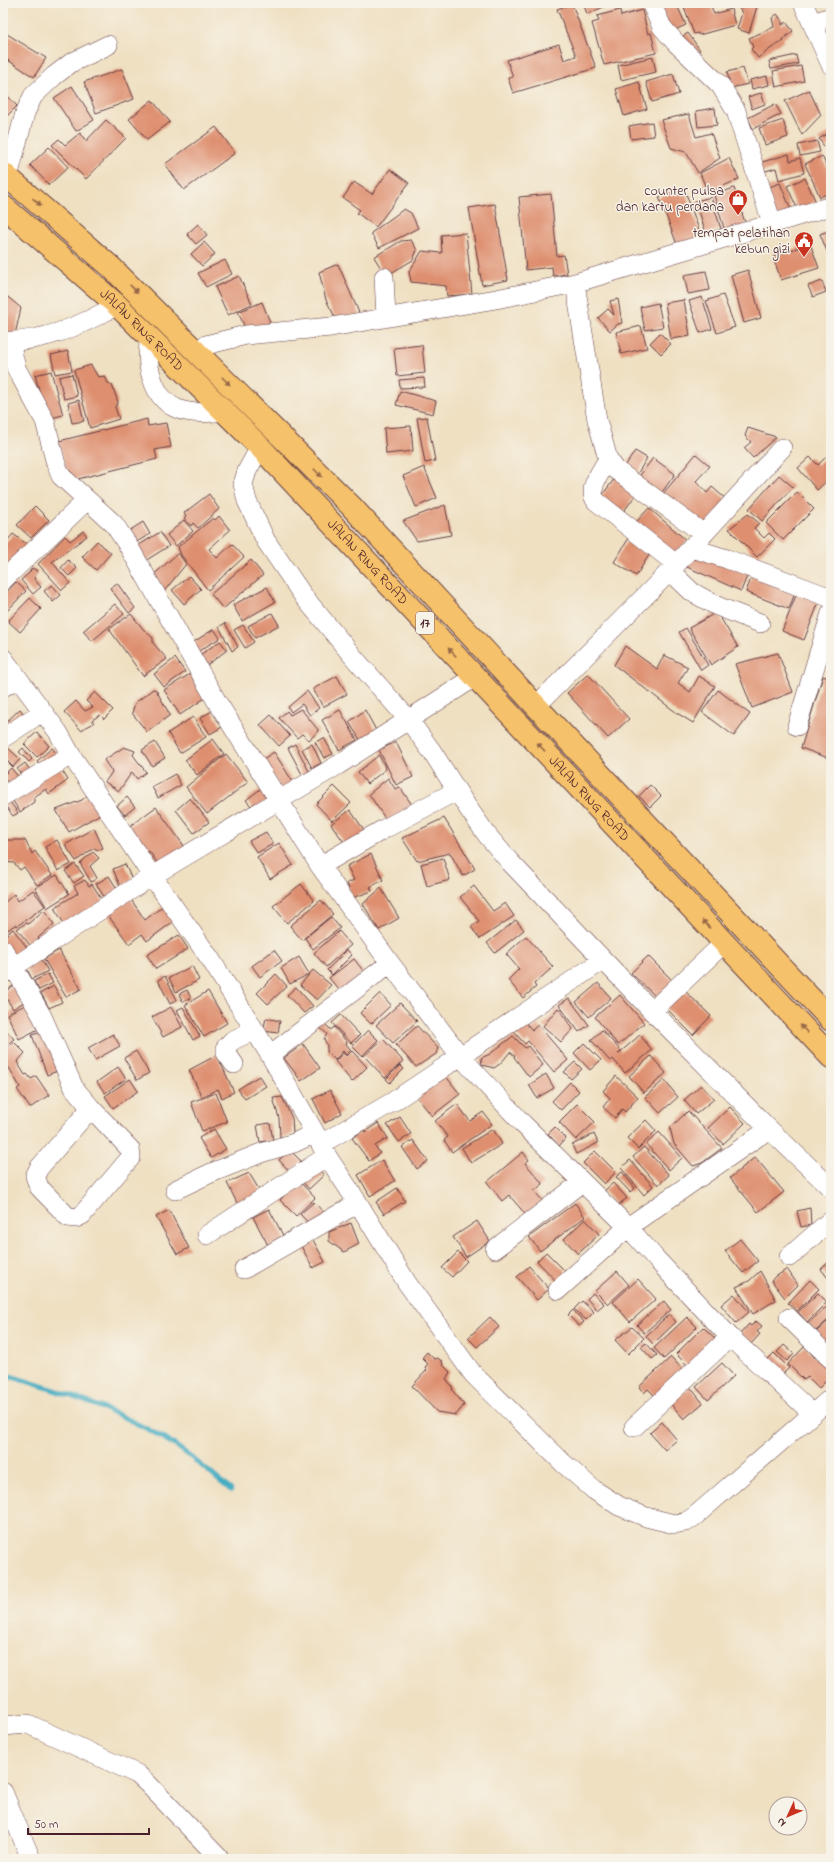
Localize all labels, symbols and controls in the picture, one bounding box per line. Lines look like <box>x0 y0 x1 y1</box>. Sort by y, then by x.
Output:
place label: counter pulsa dan kartu perdana <box>616 181 724 218</box>
shop icon: counter pulsa dan kartu perdana <box>727 188 749 216</box>
one-way arrow <box>32 198 42 207</box>
place label: tempat pelatihan kebun gizi <box>693 223 790 261</box>
public building icon: tempat pelatihan kebun gizi <box>793 230 815 258</box>
street label: JALAN RING ROAD <box>95 284 189 376</box>
one-way arrow <box>129 284 139 294</box>
one-way arrow <box>221 376 231 386</box>
one-way arrow <box>313 468 323 478</box>
street label: JALAN RING ROAD <box>322 514 413 610</box>
road number: 17 <box>416 612 434 634</box>
one-way arrow <box>447 647 457 657</box>
one-way arrow <box>536 742 545 752</box>
street label: JALAN RING ROAD <box>543 751 635 846</box>
one-way arrow <box>701 919 711 929</box>
one-way arrow <box>800 1024 809 1034</box>
north arrow <box>768 1796 808 1836</box>
scale bar <box>28 1810 149 1836</box>
text: N <box>773 1814 790 1830</box>
text: 50 m <box>34 1816 58 1834</box>

